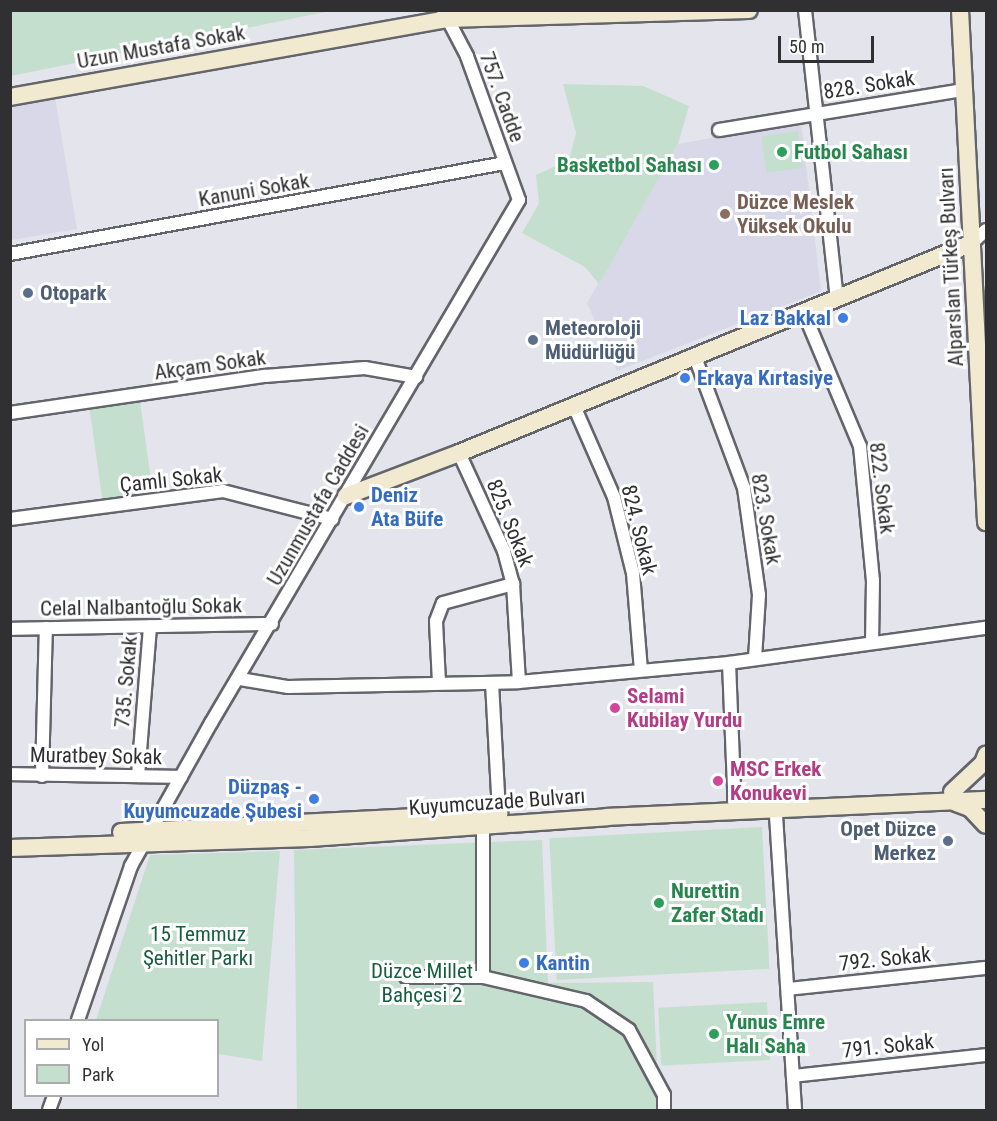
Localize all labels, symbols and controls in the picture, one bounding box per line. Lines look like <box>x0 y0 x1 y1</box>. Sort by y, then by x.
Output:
street label: Uzun Mustafa Sokak <box>75 20 247 74</box>
scale bar <box>781 24 877 62</box>
text: 50 m <box>789 36 824 57</box>
street label: 757. Cadde <box>474 48 530 146</box>
street label: 828. Sokak <box>822 65 916 105</box>
place label: Futbol Sahası <box>794 139 908 165</box>
marker: Futbol Sahası <box>775 145 789 159</box>
place label: Basketbol Sahası <box>557 152 702 178</box>
marker: Basketbol Sahası <box>707 158 721 172</box>
street label: Alparslan Türkeş Bulvarı <box>933 167 969 367</box>
street label: Kanuni Sokak <box>197 168 311 212</box>
place label: Düzce Meslek Yüksek Okulu <box>737 189 854 239</box>
marker: Düzce Meslek Yüksek Okulu <box>718 207 732 221</box>
place label: Otopark <box>40 280 107 306</box>
marker: Otopark <box>21 286 35 300</box>
place label: Laz Bakkal <box>740 305 831 331</box>
marker: Laz Bakkal <box>836 311 850 325</box>
place label: Meteoroloji Müdürlüğü <box>545 315 641 365</box>
marker: Meteoroloji Müdürlüğü <box>526 333 540 347</box>
street label: Akçam Sokak <box>153 345 267 385</box>
place label: Erkaya Kırtasiye <box>697 365 833 391</box>
marker: Erkaya Kırtasiye <box>678 371 692 385</box>
street label: Uzunmustafa Caddesi <box>262 420 374 590</box>
street label: 822. Sokak <box>864 441 900 535</box>
street label: Çamlı Sokak <box>119 462 223 498</box>
street label: 823. Sokak <box>746 472 786 566</box>
street label: 825. Sokak <box>481 476 539 570</box>
place label: Deniz Ata Büfe <box>371 482 443 532</box>
street label: 824. Sokak <box>616 482 662 578</box>
marker: Deniz Ata Büfe <box>352 500 366 514</box>
street label: Celal Nalbantoğlu Sokak <box>40 593 242 621</box>
street label: 735. Sokak <box>109 635 143 729</box>
place label: Selami Kubilay Yurdu <box>627 683 742 733</box>
marker: Selami Kubilay Yurdu <box>608 701 622 715</box>
street label: Muratbey Sokak <box>30 742 162 770</box>
place label: MSC Erkek Konukevi <box>730 756 821 806</box>
place label: Düzpaş - Kuyumcuzade Şubesi <box>123 774 302 824</box>
marker: MSC Erkek Konukevi <box>711 774 725 788</box>
street label: Kuyumcuzade Bulvarı <box>408 783 586 821</box>
marker: Düzpaş - Kuyumcuzade Şubesi <box>307 792 321 806</box>
place label: Opet Düzce Merkez <box>840 816 936 866</box>
marker: Opet Düzce Merkez <box>941 834 955 848</box>
place label: Nurettin Zafer Stadı <box>671 878 764 928</box>
marker: Nurettin Zafer Stadı <box>652 896 666 910</box>
park label: 15 Temmuz Şehitler Parkı <box>143 921 253 971</box>
street label: 792. Sokak <box>838 942 932 976</box>
place label: Kantin <box>536 950 590 976</box>
marker: Kantin <box>517 956 531 970</box>
park label: Düzce Millet Bahçesi 2 <box>371 958 473 1008</box>
place label: Yunus Emre Halı Saha <box>726 1009 825 1059</box>
legend <box>24 1019 219 1097</box>
marker: Yunus Emre Halı Saha <box>707 1027 721 1041</box>
street label: 791. Sokak <box>841 1029 935 1063</box>
text: Yol <box>82 1034 104 1055</box>
text: Park <box>82 1064 114 1085</box>

